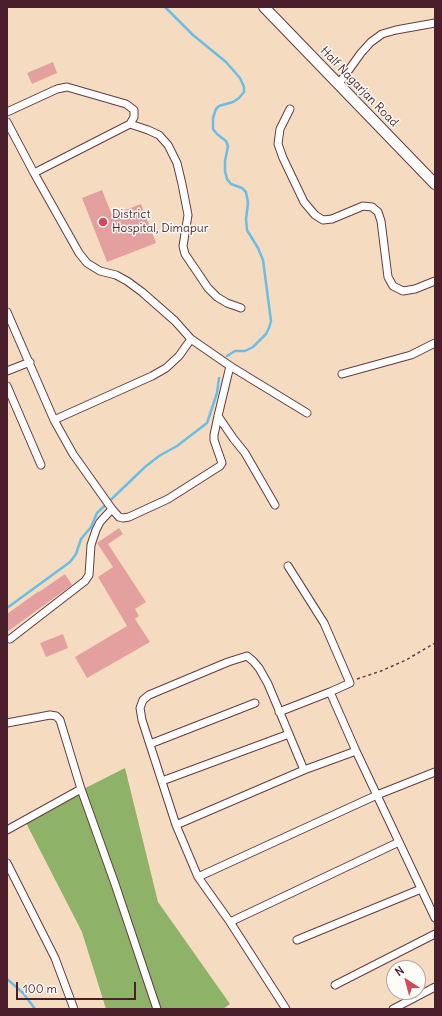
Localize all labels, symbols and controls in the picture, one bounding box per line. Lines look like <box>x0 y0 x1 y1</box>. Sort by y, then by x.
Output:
street label: Half Nagarjan Road <box>317 44 401 130</box>
place label: District Hospital, Dimapur <box>112 208 209 236</box>
marker: District Hospital, Dimapur <box>97 216 109 228</box>
north arrow <box>386 960 426 1000</box>
text: N <box>392 963 407 979</box>
scale bar <box>18 974 138 1000</box>
text: 100 m <box>23 981 57 996</box>

